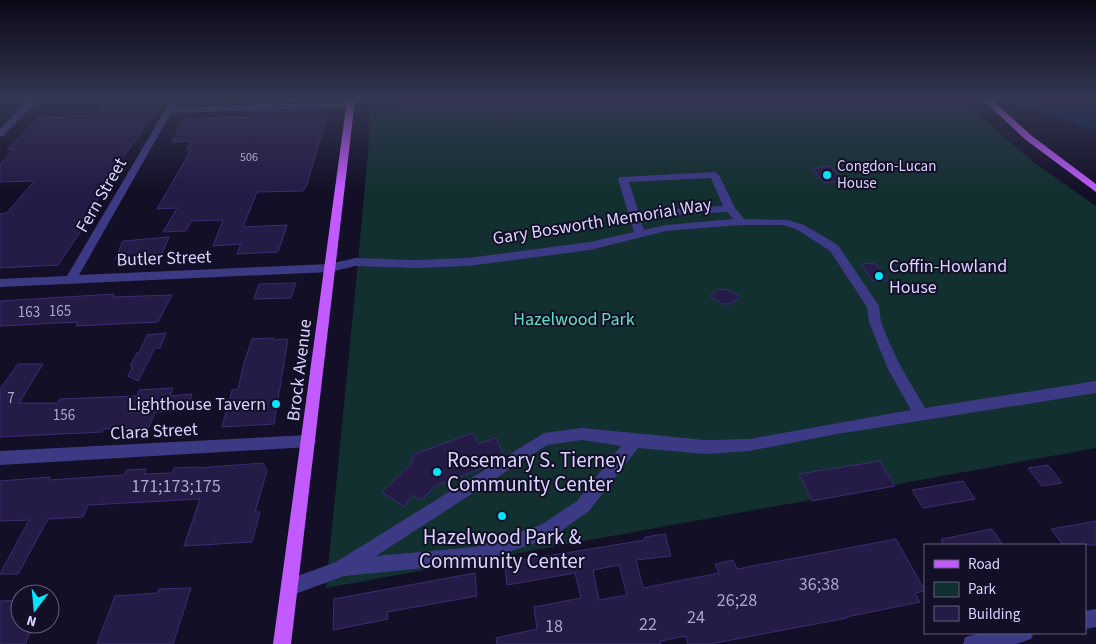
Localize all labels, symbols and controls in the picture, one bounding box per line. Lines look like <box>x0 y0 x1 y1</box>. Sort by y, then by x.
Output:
house number: 506 <box>240 149 258 166</box>
street label: Fern Street <box>70 153 133 237</box>
place label: Congdon-Lucan House <box>837 156 936 194</box>
marker: Congdon-Lucan House <box>821 169 833 181</box>
street label: Gary Bosworth Memorial Way <box>491 192 714 251</box>
street label: Butler Street <box>116 244 212 273</box>
place label: Coffin-Howland House <box>889 254 1007 300</box>
marker: Coffin-Howland House <box>873 270 885 282</box>
house number: 165 <box>49 301 71 322</box>
house number: 163 <box>18 302 40 323</box>
park label: Hazelwood Park <box>513 307 635 332</box>
street label: Brock Avenue <box>281 318 318 423</box>
house number: 7 <box>7 388 15 409</box>
place label: Lighthouse Tavern <box>128 392 266 417</box>
marker: Lighthouse Tavern <box>270 398 282 410</box>
house number: 156 <box>53 405 75 426</box>
street label: Clara Street <box>110 417 198 446</box>
place label: Rosemary S. Tierney Community Center <box>447 445 626 499</box>
marker: Rosemary S. Tierney Community Center <box>431 466 443 478</box>
house number: 171;173;175 <box>131 474 221 499</box>
marker: Hazelwood Park & Community Center <box>496 510 508 522</box>
place label: Hazelwood Park & Community Center <box>419 522 586 576</box>
legend <box>924 544 1086 634</box>
text: Road <box>968 554 1000 575</box>
house number: 36;38 <box>799 572 839 597</box>
text: Park <box>968 579 997 600</box>
north arrow <box>10 584 60 634</box>
house number: 26;28 <box>717 588 757 613</box>
text: Building <box>968 604 1021 625</box>
house number: 24 <box>687 605 705 630</box>
text: N <box>24 610 39 631</box>
house number: 22 <box>639 612 657 637</box>
house number: 18 <box>545 614 563 639</box>

